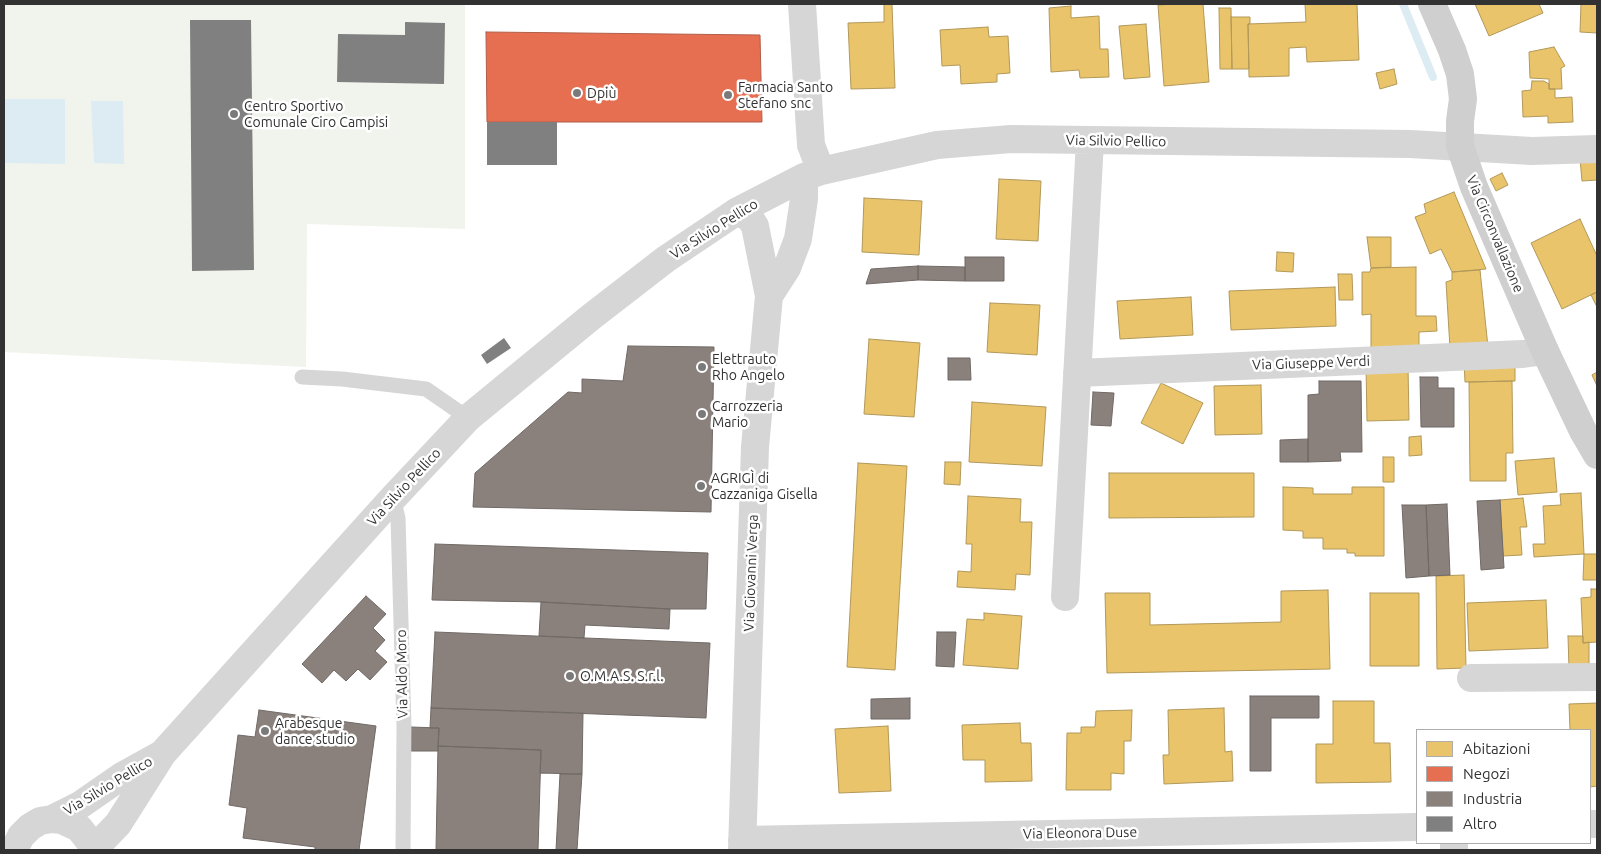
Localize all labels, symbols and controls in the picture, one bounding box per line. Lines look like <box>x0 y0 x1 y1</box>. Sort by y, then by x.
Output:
place label: Farmacia Santo Stefano snc <box>738 79 833 111</box>
place label: Dpiù <box>587 85 616 101</box>
marker: Dpiù <box>571 87 583 99</box>
marker: Farmacia Santo Stefano snc <box>722 89 734 101</box>
place label: Centro Sportivo Comunale Ciro Campisi <box>244 98 388 130</box>
marker: Centro Sportivo Comunale Ciro Campisi <box>228 108 240 120</box>
street label: Via Silvio Pellico <box>1066 132 1166 150</box>
street label: Via Circonvallazione <box>1463 173 1527 295</box>
street label: Via Silvio Pellico <box>667 195 761 263</box>
place label: Elettrauto Rho Angelo <box>712 351 785 384</box>
street label: Via Giuseppe Verdi <box>1252 353 1370 373</box>
marker: Elettrauto Rho Angelo <box>696 361 708 373</box>
place label: Carrozzeria Mario <box>712 398 783 431</box>
marker: Carrozzeria Mario <box>696 408 708 420</box>
street label: Via Silvio Pellico <box>364 445 444 529</box>
place label: AGRIGÌ di Cazzaniga Gisella <box>711 470 818 502</box>
marker: AGRIGÌ di Cazzaniga Gisella <box>695 480 707 492</box>
street label: Via Giovanni Verga <box>741 514 761 632</box>
street label: Via Aldo Moro <box>393 629 411 719</box>
place label: O.M.A.S. S.r.l. <box>580 668 663 684</box>
marker: O.M.A.S. S.r.l. <box>564 670 576 682</box>
place label: Arabesque dance studio <box>275 715 355 748</box>
marker: Arabesque dance studio <box>259 725 271 737</box>
legend <box>1416 729 1591 844</box>
text: Abitazioni <box>1463 740 1530 757</box>
street label: Via Silvio Pellico <box>61 753 155 819</box>
text: Negozi <box>1463 765 1510 782</box>
text: Industria <box>1463 790 1522 807</box>
text: Altro <box>1463 815 1497 832</box>
street label: Via Eleonora Duse <box>1023 824 1137 842</box>

